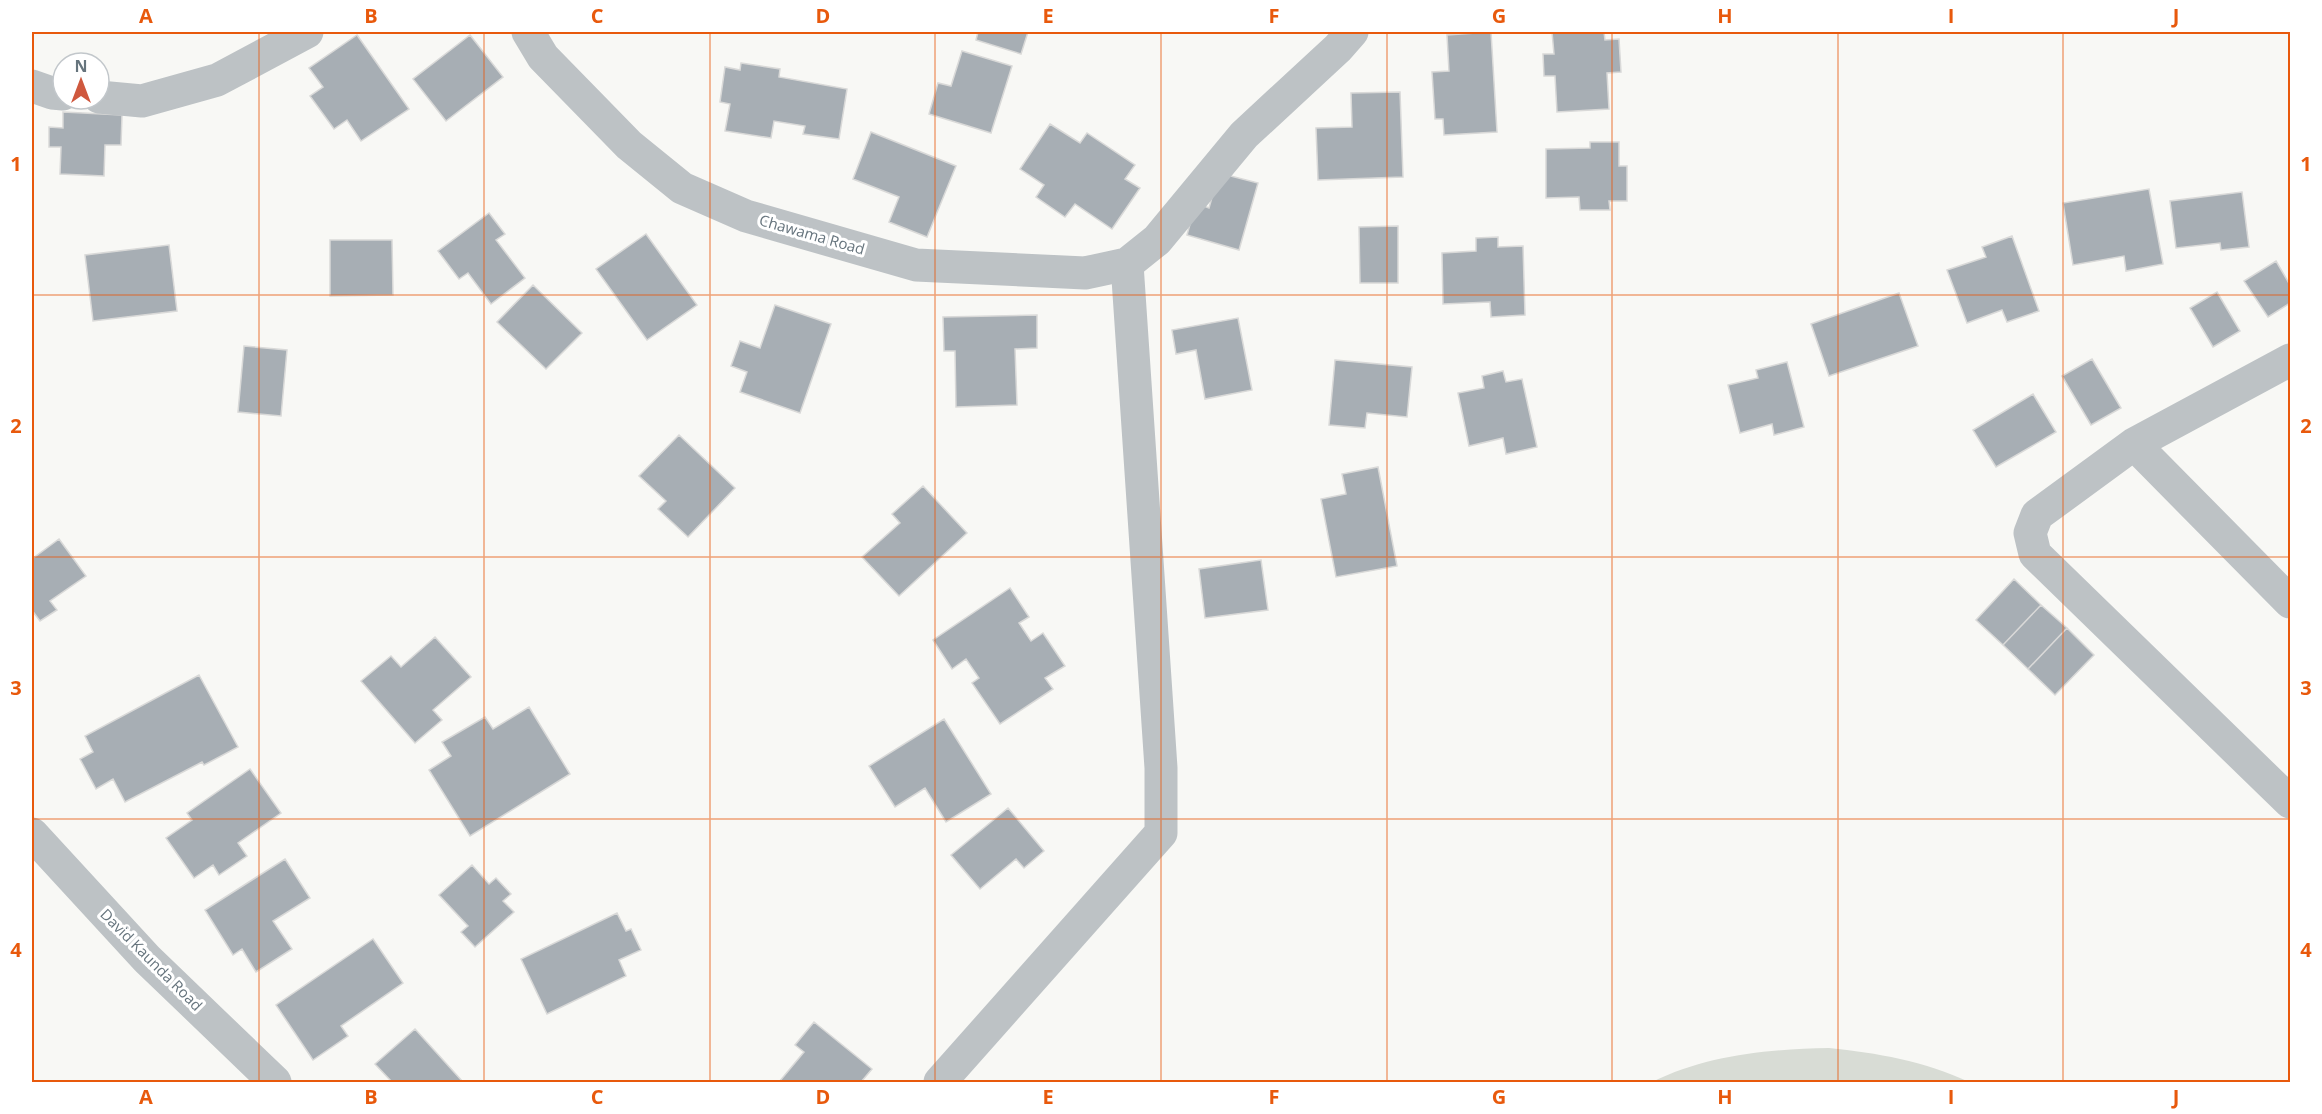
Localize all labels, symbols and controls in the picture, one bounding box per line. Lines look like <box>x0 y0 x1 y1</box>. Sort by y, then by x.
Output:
text: A <box>139 2 153 29</box>
text: B <box>364 2 378 29</box>
text: C <box>591 2 604 29</box>
text: D <box>816 2 830 29</box>
text: E <box>1042 2 1054 29</box>
text: F <box>1269 2 1279 29</box>
text: G <box>1492 2 1506 29</box>
text: H <box>1717 2 1733 29</box>
text: I <box>1948 2 1954 29</box>
text: J <box>2171 2 2179 29</box>
north arrow <box>51 51 111 111</box>
text: N <box>74 55 88 77</box>
text: 1 <box>10 150 22 177</box>
text: 1 <box>2300 150 2312 177</box>
street label: Chawama Road <box>757 209 867 259</box>
text: 2 <box>10 412 22 439</box>
text: 2 <box>2300 412 2312 439</box>
text: 3 <box>10 674 22 701</box>
text: 3 <box>2300 674 2312 701</box>
street label: David Kaunda Road <box>96 904 207 1015</box>
text: 4 <box>10 936 22 963</box>
text: 4 <box>2300 936 2312 963</box>
text: A <box>139 1083 153 1110</box>
text: B <box>364 1083 378 1110</box>
text: C <box>591 1083 604 1110</box>
text: D <box>816 1083 830 1110</box>
text: E <box>1042 1083 1054 1110</box>
text: F <box>1269 1083 1279 1110</box>
text: G <box>1492 1083 1506 1110</box>
text: H <box>1717 1083 1733 1110</box>
text: I <box>1948 1083 1954 1110</box>
text: J <box>2171 1083 2179 1110</box>

